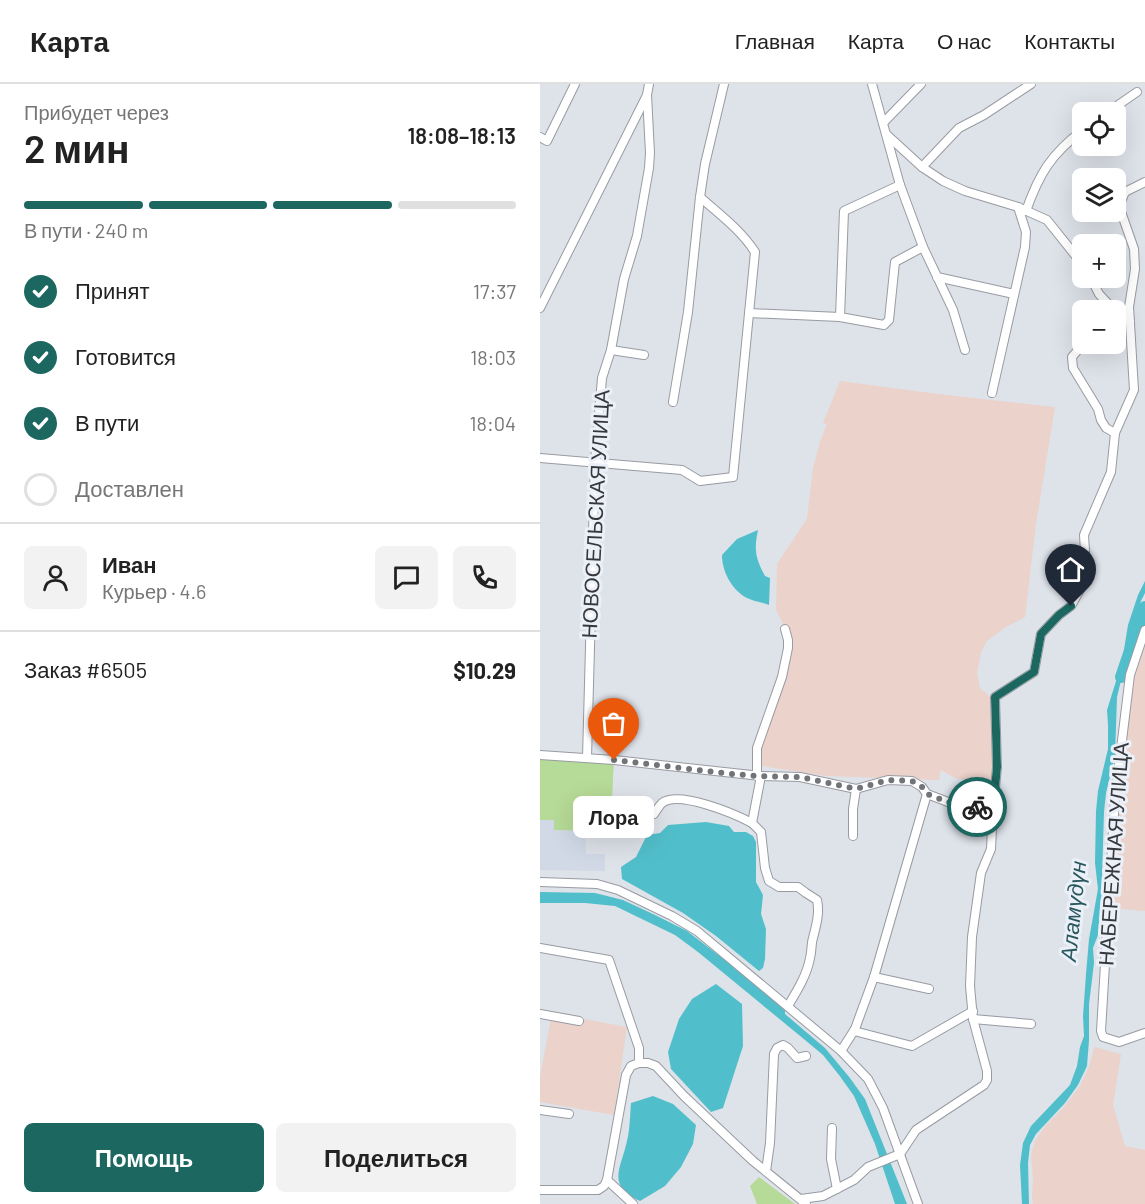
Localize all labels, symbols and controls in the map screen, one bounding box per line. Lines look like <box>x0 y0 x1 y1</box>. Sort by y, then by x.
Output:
text: Карта <box>30 24 109 58</box>
text: Главная <box>735 28 815 53</box>
text: Карта <box>848 28 904 53</box>
text: О нас <box>937 28 991 53</box>
text: Контакты <box>1024 28 1115 53</box>
text: Прибудет через <box>24 100 169 124</box>
map controls <box>1072 102 1126 354</box>
button: locate <box>1072 102 1126 156</box>
text: 18:08–18:13 <box>407 122 516 148</box>
text: 2 мин <box>24 124 130 171</box>
button: layers <box>1072 168 1126 222</box>
text: В пути · 240 m <box>24 218 148 242</box>
button: + <box>1072 234 1126 288</box>
icon: check <box>24 275 57 308</box>
text: Принят <box>75 277 149 303</box>
text: 17:37 <box>473 279 516 303</box>
button: − <box>1072 300 1126 354</box>
icon: check <box>24 341 57 374</box>
text: Готовится <box>75 343 176 369</box>
text: 18:03 <box>470 345 516 369</box>
street label: НОВОСЕЛЬСКАЯ УЛИЦА <box>575 389 614 639</box>
icon: check <box>24 407 57 440</box>
text: В пути <box>75 409 139 435</box>
text: 18:04 <box>469 411 516 435</box>
text: Доставлен <box>75 475 184 501</box>
pin <box>1045 544 1096 606</box>
button: person <box>24 546 87 609</box>
button: chat <box>375 546 438 609</box>
button: phone <box>453 546 516 609</box>
text: Иван <box>102 551 157 577</box>
icon: home <box>1054 553 1087 586</box>
text: Курьер · 4.6 <box>102 579 206 603</box>
text: Заказ #6505 <box>24 656 147 682</box>
text: $10.29 <box>453 657 516 683</box>
pin <box>588 698 639 760</box>
icon: bag <box>597 707 630 740</box>
street label: НАБЕРЕЖНАЯ УЛИЦА <box>1092 741 1133 966</box>
courier <box>947 777 1007 837</box>
icon: bike <box>961 791 994 824</box>
callout: Лора <box>574 796 655 838</box>
text: Лора <box>589 805 638 829</box>
water label: Аламүдүн <box>1054 859 1091 964</box>
button: Помощь <box>24 1123 264 1192</box>
button: Поделиться <box>276 1123 516 1192</box>

